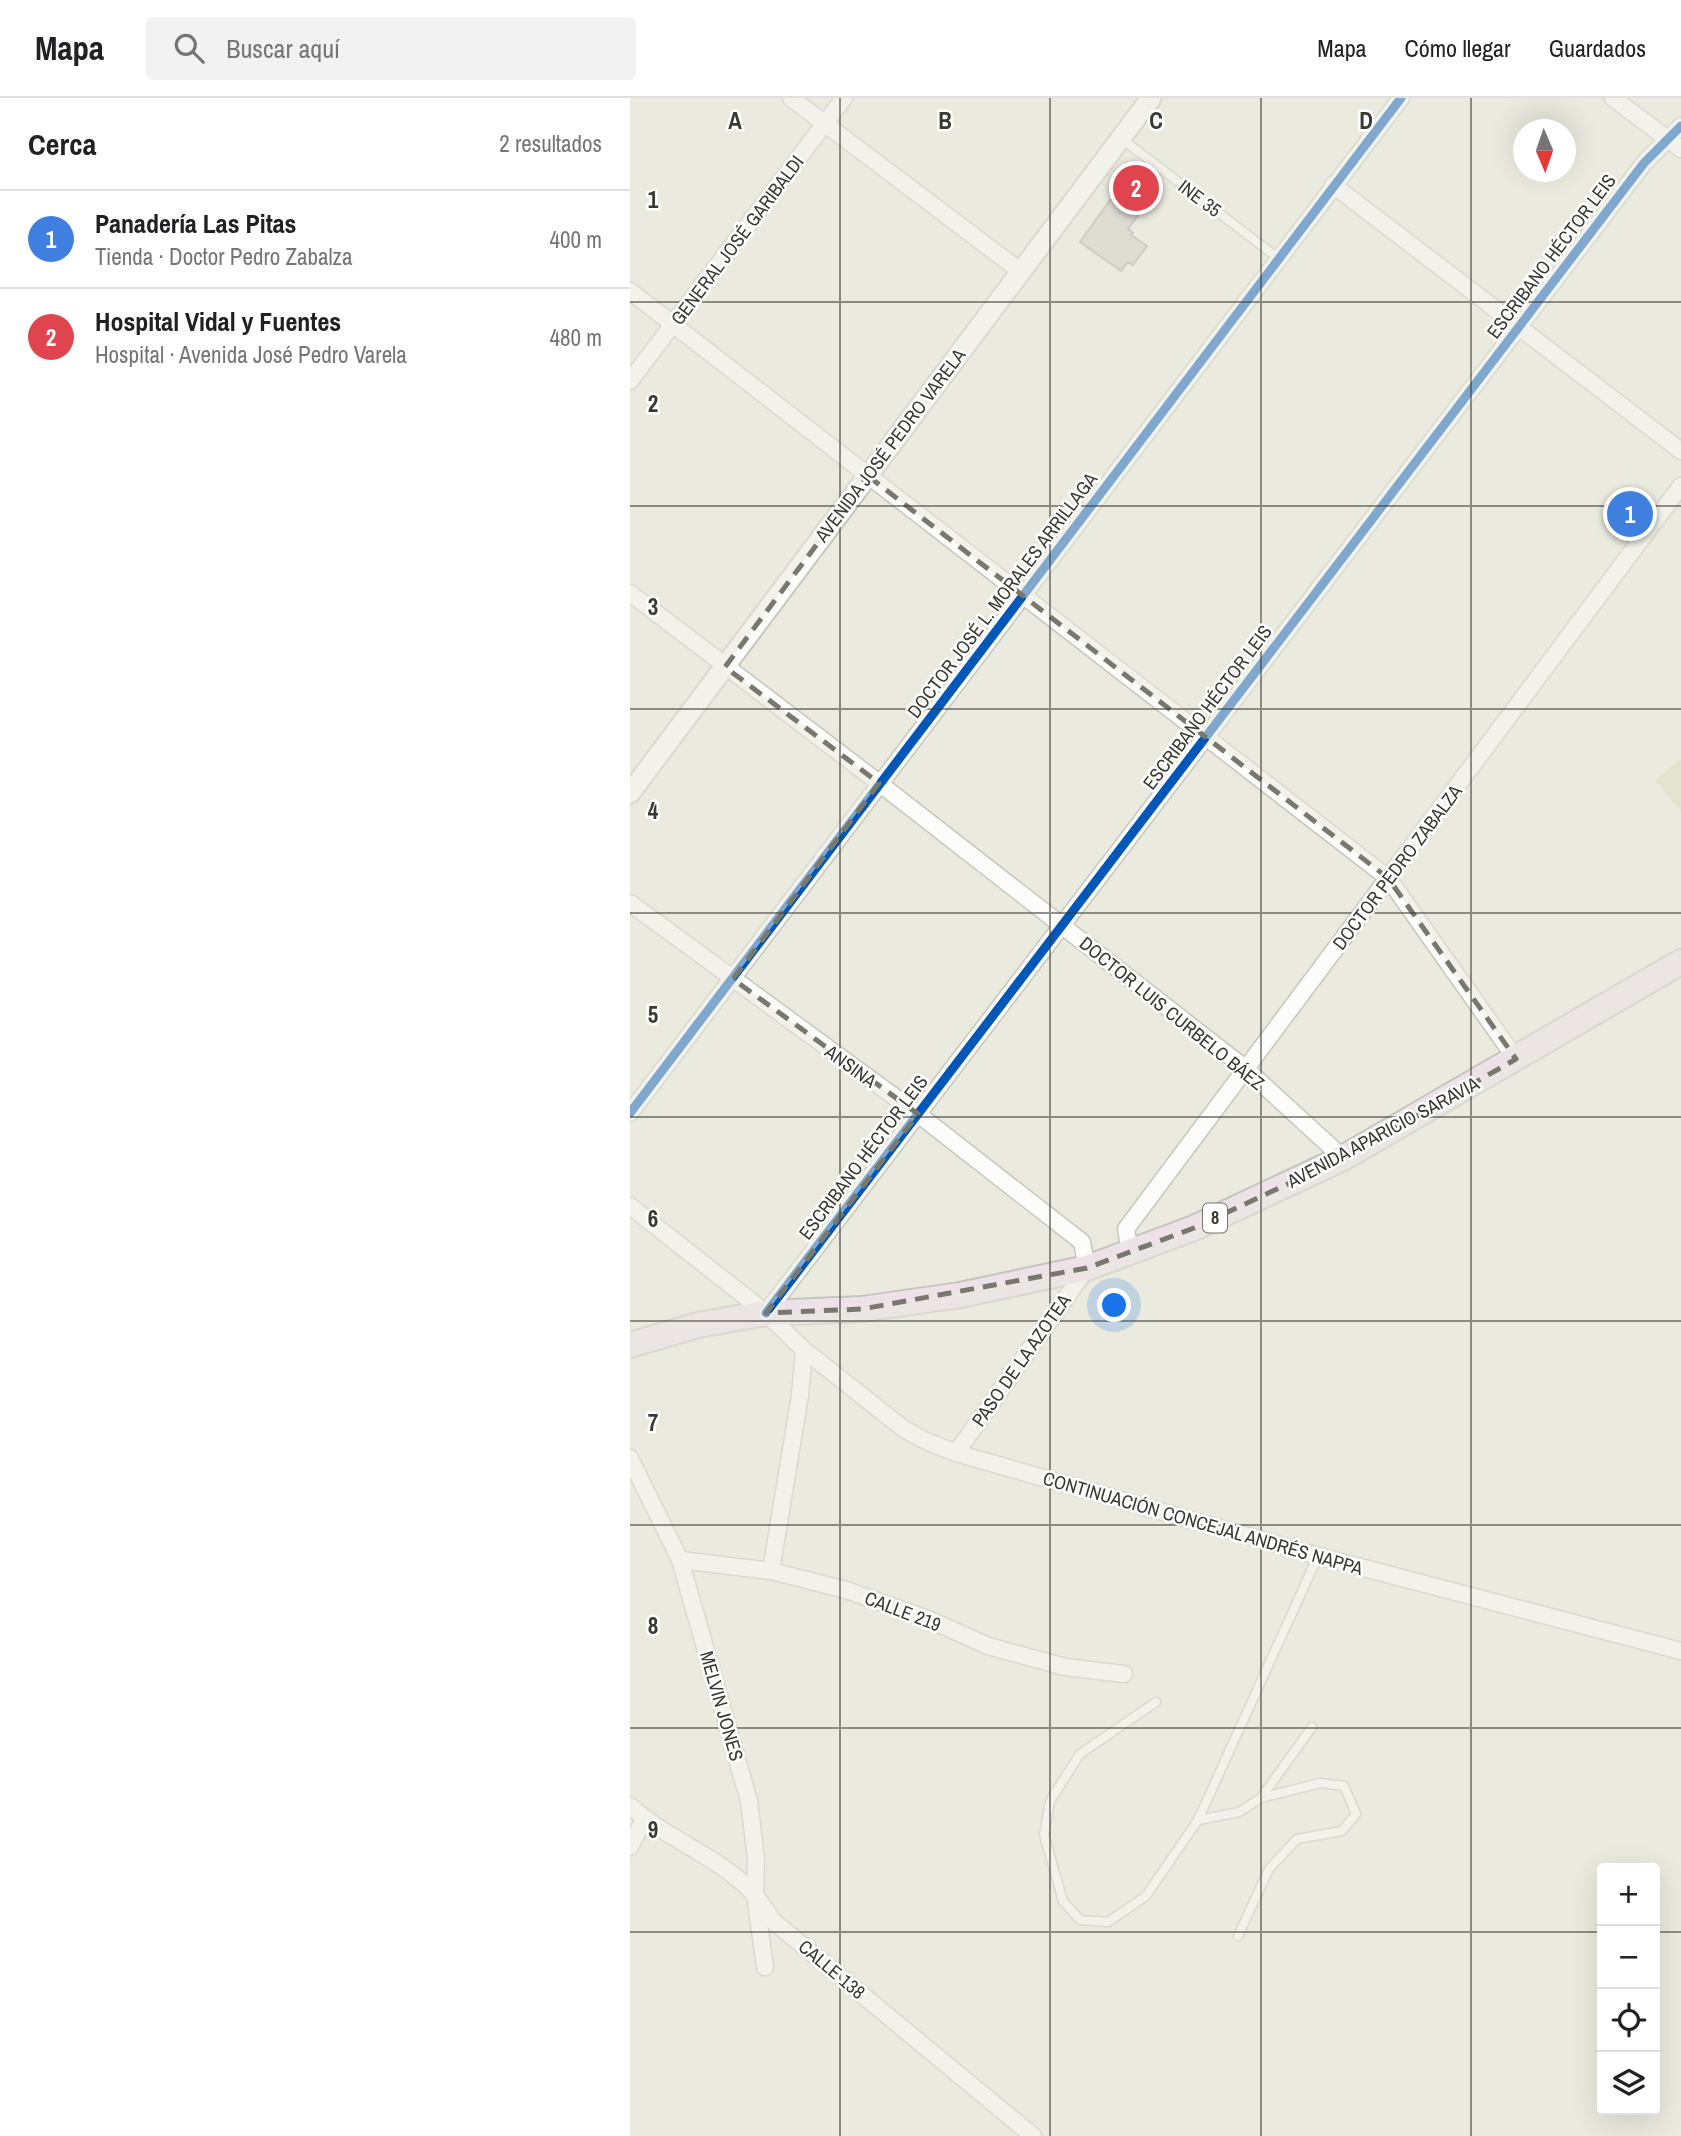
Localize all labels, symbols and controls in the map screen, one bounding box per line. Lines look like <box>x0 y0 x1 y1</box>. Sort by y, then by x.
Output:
search box <box>146 17 636 80</box>
text: Mapa <box>35 26 104 70</box>
icon: search <box>170 29 208 67</box>
text: Buscar aquí <box>226 31 340 66</box>
text: Mapa <box>1317 32 1367 64</box>
text: Cómo llegar <box>1405 32 1511 64</box>
text: Guardados <box>1549 32 1646 64</box>
text: A <box>728 105 742 136</box>
text: B <box>938 105 952 136</box>
text: C <box>1149 105 1163 136</box>
text: D <box>1359 105 1373 136</box>
north arrow <box>1513 119 1576 182</box>
text: Cerca <box>28 124 96 164</box>
text: 2 resultados <box>499 128 602 159</box>
street label: GENERAL JOSÉ GARIBALDI <box>665 150 809 330</box>
pin: 2 <box>1113 162 1159 214</box>
street label: ESCRIBANO HÉCTOR LEIS <box>1481 168 1621 344</box>
street label: INE 35 <box>1173 173 1227 223</box>
text: 1 <box>648 184 659 215</box>
text: Panadería Las Pitas <box>95 206 296 241</box>
text: 1 <box>46 224 56 255</box>
text: 400 m <box>550 224 602 255</box>
text: Tienda · Doctor Pedro Zabalza <box>95 241 353 272</box>
text: Hospital Vidal y Fuentes <box>95 304 341 339</box>
text: 2 <box>46 322 56 353</box>
text: 480 m <box>550 322 602 353</box>
text: Hospital · Avenida José Pedro Varela <box>95 339 407 370</box>
street label: AVENIDA JOSÉ PEDRO VARELA <box>808 343 972 548</box>
text: 2 <box>648 388 658 419</box>
street label: DOCTOR JOSÉ L. MORALES ARRILLAGA <box>901 466 1103 723</box>
pin: 1 <box>1607 488 1653 540</box>
text: 3 <box>648 591 658 622</box>
street label: ESCRIBANO HÉCTOR LEIS <box>1137 619 1277 795</box>
street label: DOCTOR PEDRO ZABALZA <box>1326 779 1468 955</box>
text: 4 <box>648 795 659 826</box>
street label: DOCTOR LUIS CURBELO BÁEZ <box>1074 930 1270 1096</box>
text: 5 <box>648 999 658 1030</box>
street label: ANSINA <box>819 1038 883 1094</box>
street label: ESCRIBANO HÉCTOR LEIS <box>793 1069 933 1245</box>
street label: AVENIDA APARICIO SARAVIA <box>1282 1070 1484 1194</box>
text: 6 <box>648 1203 658 1234</box>
road number: 8 <box>1203 1204 1227 1232</box>
street label: PASO DE LA AZOTEA <box>965 1288 1077 1432</box>
your location <box>1097 1288 1131 1322</box>
text: 7 <box>648 1407 658 1438</box>
street label: CONTINUACIÓN CONCEJAL ANDRÉS NAPPA <box>1040 1465 1367 1581</box>
street label: CALLE 219 <box>861 1585 945 1637</box>
text: 8 <box>648 1610 658 1641</box>
street label: MELVIN JONES <box>694 1648 750 1764</box>
text: 9 <box>648 1814 658 1845</box>
map controls <box>1597 1863 1660 2115</box>
button: + <box>1597 1863 1660 1926</box>
button: − <box>1597 1926 1660 1989</box>
street label: CALLE 138 <box>793 1933 871 2005</box>
button: locate <box>1597 1989 1660 2052</box>
button: layers <box>1597 2052 1660 2115</box>

